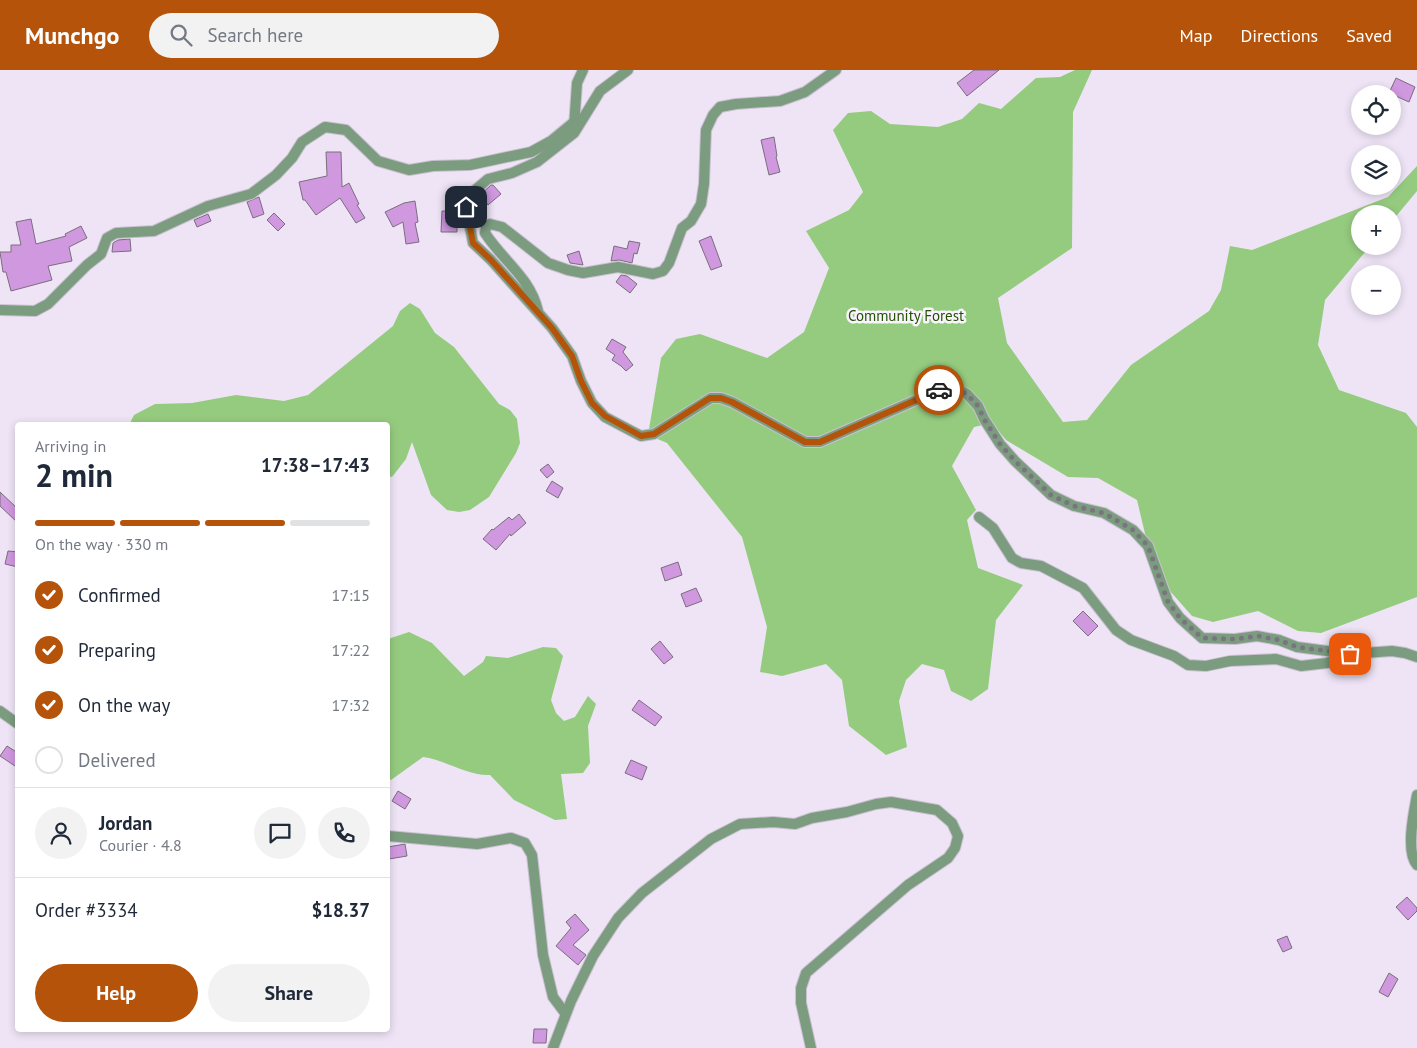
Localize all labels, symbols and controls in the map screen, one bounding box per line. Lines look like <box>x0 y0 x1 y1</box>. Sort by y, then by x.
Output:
search box <box>149 13 499 58</box>
text: Munchgo <box>25 20 119 51</box>
icon: search <box>167 21 195 49</box>
text: Search here <box>207 23 303 47</box>
text: Map <box>1180 24 1212 47</box>
text: Directions <box>1240 24 1318 47</box>
text: Saved <box>1346 24 1392 47</box>
map controls <box>1351 85 1401 315</box>
button: locate <box>1351 85 1401 135</box>
button: layers <box>1351 145 1401 195</box>
pin <box>445 186 487 228</box>
icon: home <box>452 193 480 221</box>
button: + <box>1351 205 1401 255</box>
button: − <box>1351 265 1401 315</box>
park label: Community Forest <box>848 306 964 325</box>
courier <box>914 365 964 415</box>
icon: car <box>925 376 953 404</box>
text: Arriving in <box>35 436 106 456</box>
text: 17:38–17:43 <box>261 453 370 477</box>
text: 2 min <box>35 454 113 496</box>
text: On the way · 330 m <box>35 534 168 554</box>
icon: check <box>35 581 63 609</box>
text: Confirmed <box>78 583 161 607</box>
text: 17:15 <box>332 585 370 605</box>
pin <box>1329 633 1371 675</box>
icon: check <box>35 636 63 664</box>
text: Preparing <box>78 638 156 662</box>
text: 17:22 <box>332 640 370 660</box>
icon: bag <box>1336 640 1364 668</box>
icon: check <box>35 691 63 719</box>
text: On the way <box>78 693 170 717</box>
text: 17:32 <box>332 695 370 715</box>
text: Delivered <box>78 748 156 772</box>
button: person <box>35 807 87 859</box>
button: chat <box>254 807 306 859</box>
button: phone <box>318 807 370 859</box>
text: Jordan <box>99 811 152 835</box>
text: Courier · 4.8 <box>99 835 182 855</box>
text: Order #3334 <box>35 898 138 922</box>
text: $18.37 <box>311 898 370 922</box>
button: Help <box>35 964 198 1022</box>
button: Share <box>208 964 370 1022</box>

